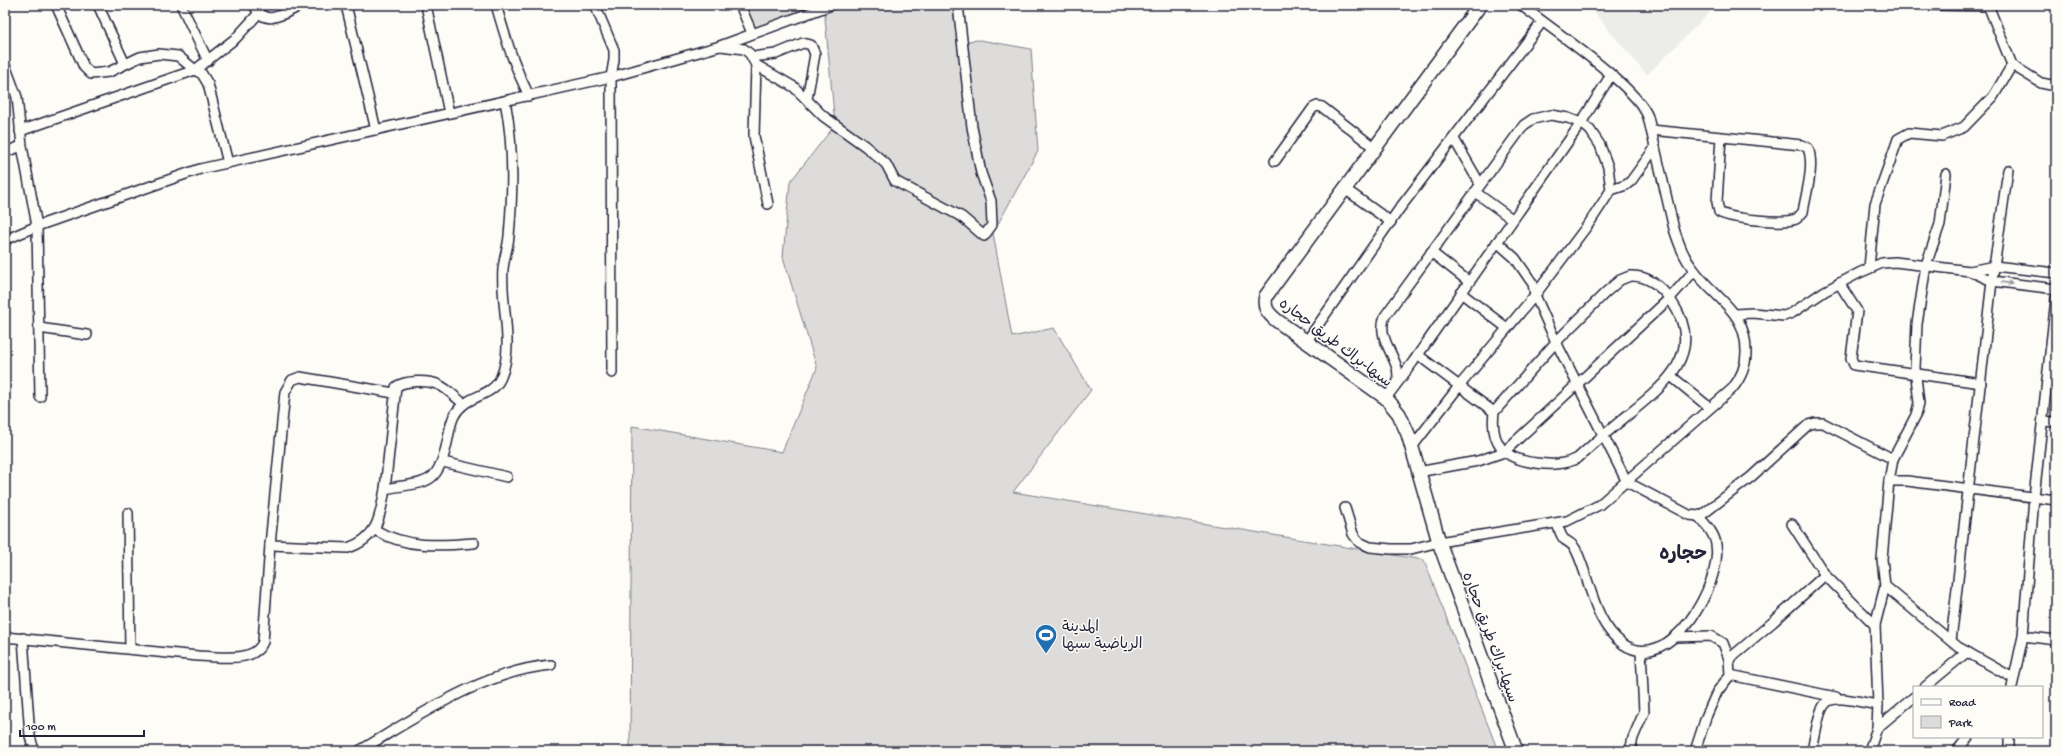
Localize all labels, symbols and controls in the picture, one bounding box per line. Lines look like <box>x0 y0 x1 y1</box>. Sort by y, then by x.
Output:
one-way arrow <box>2001 280 2013 286</box>
street label: سبها-براك طريق حجاره <box>1275 295 1395 392</box>
district label: حجاره <box>1659 544 1707 567</box>
street label: سبها-براك طريق حجاره <box>1457 570 1521 705</box>
place label: المدينة الرياضية سبها <box>1062 619 1142 654</box>
sports icon: المدينة الرياضية سبها <box>1033 622 1059 655</box>
legend <box>1913 686 2043 738</box>
text: Road <box>1949 697 1976 711</box>
scale bar <box>20 712 144 738</box>
text: Park <box>1948 717 1974 731</box>
text: 100 m <box>25 721 56 735</box>

